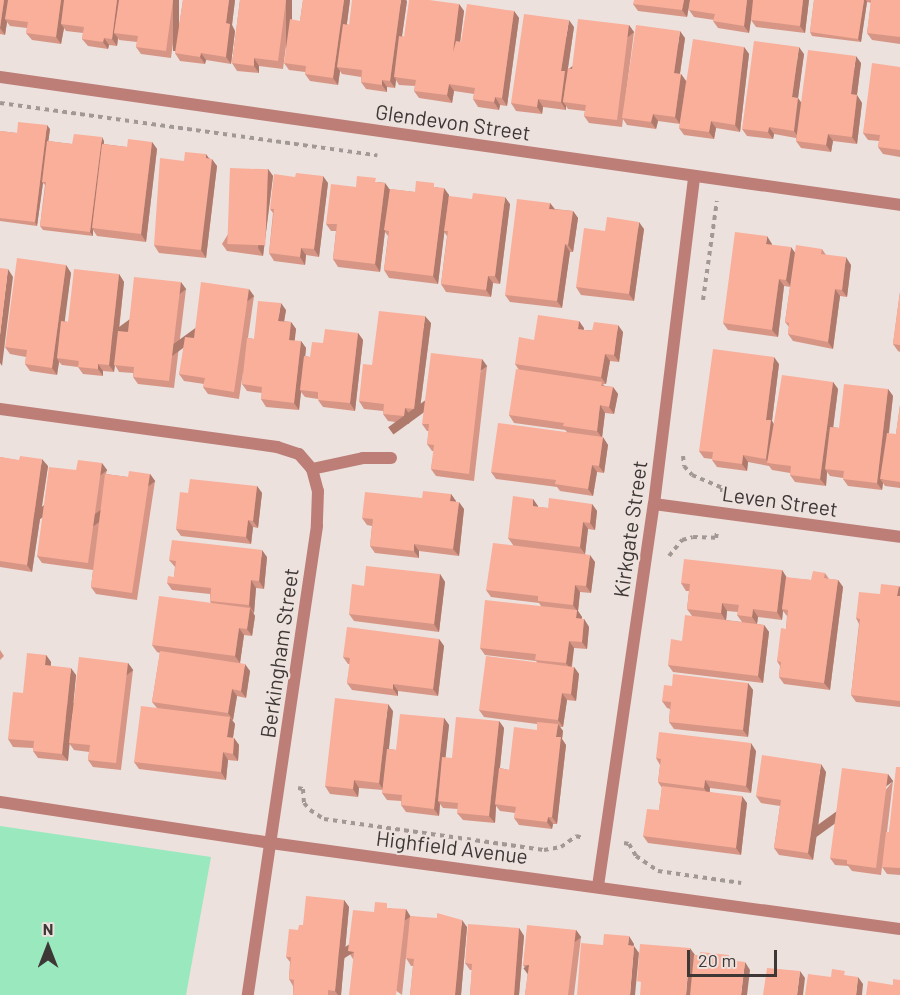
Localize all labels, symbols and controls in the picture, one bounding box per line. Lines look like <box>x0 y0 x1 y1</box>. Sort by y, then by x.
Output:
street label: Glendevon Street <box>374 99 532 145</box>
street label: Kirkgate Street <box>608 459 652 599</box>
street label: Leven Street <box>721 480 839 522</box>
street label: Berkingham Street <box>255 566 303 740</box>
street label: Highfield Avenue <box>375 825 529 869</box>
north arrow <box>18 917 78 977</box>
text: N <box>43 919 53 938</box>
scale bar <box>690 938 780 976</box>
text: 20 m <box>698 949 736 971</box>

